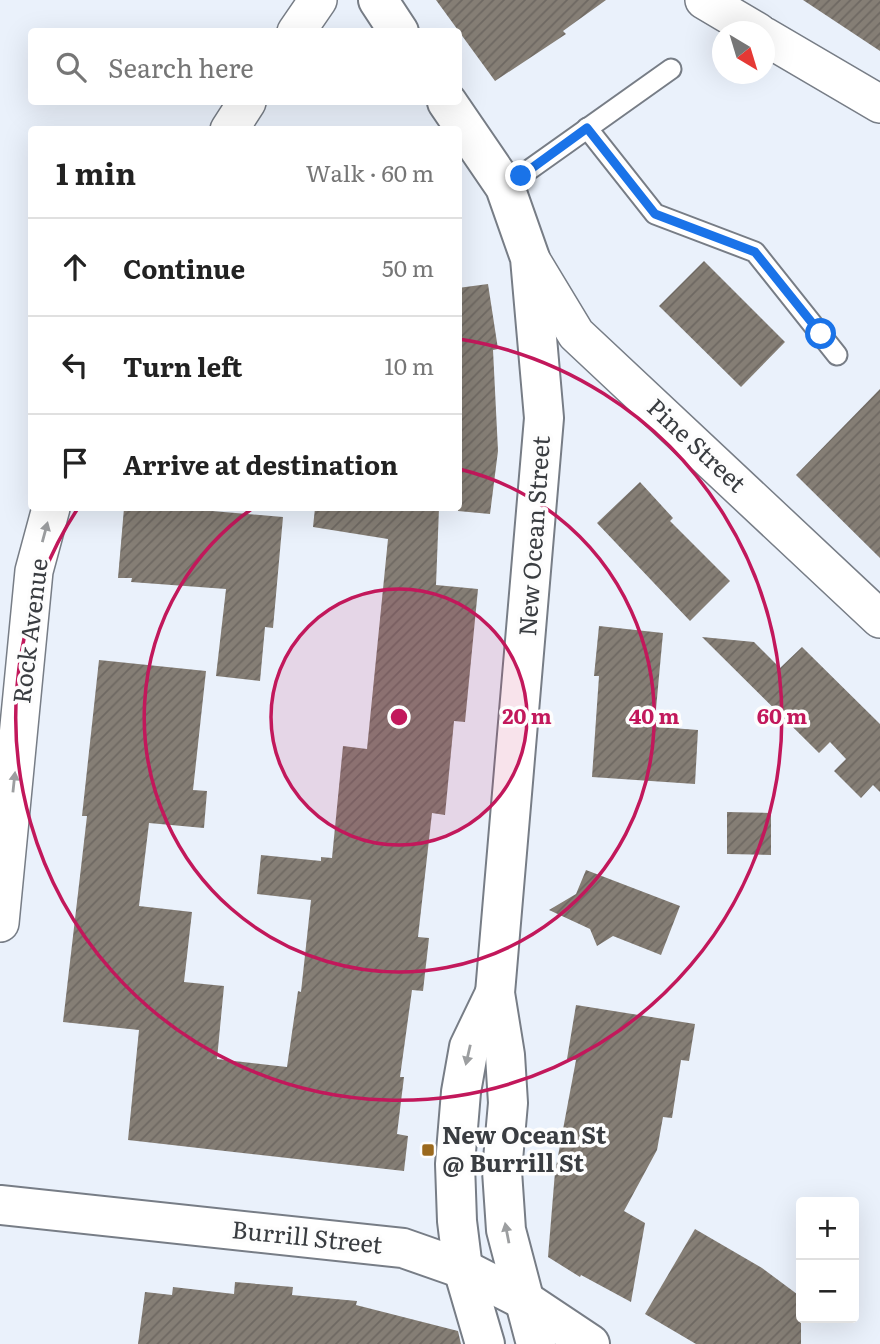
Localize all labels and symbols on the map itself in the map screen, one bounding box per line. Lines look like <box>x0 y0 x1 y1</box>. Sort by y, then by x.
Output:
north arrow <box>712 21 775 84</box>
route end <box>505 160 536 191</box>
route start <box>805 318 836 349</box>
street label: Pine Street <box>640 389 755 499</box>
street label: New Ocean Street <box>508 434 557 637</box>
one-way arrow <box>40 521 51 543</box>
street label: Rock Avenue <box>2 556 55 705</box>
text: 20 m <box>502 699 552 730</box>
text: 40 m <box>629 699 679 730</box>
text: 60 m <box>757 699 807 730</box>
centre of rings <box>387 705 411 729</box>
one-way arrow <box>9 770 20 792</box>
one-way arrow <box>462 1044 473 1066</box>
place label: New Ocean St @ Burrill St <box>442 1116 607 1179</box>
marker: New Ocean St @ Burrill St <box>420 1142 436 1158</box>
street label: Burrill Street <box>230 1210 385 1261</box>
one-way arrow <box>502 1222 513 1244</box>

